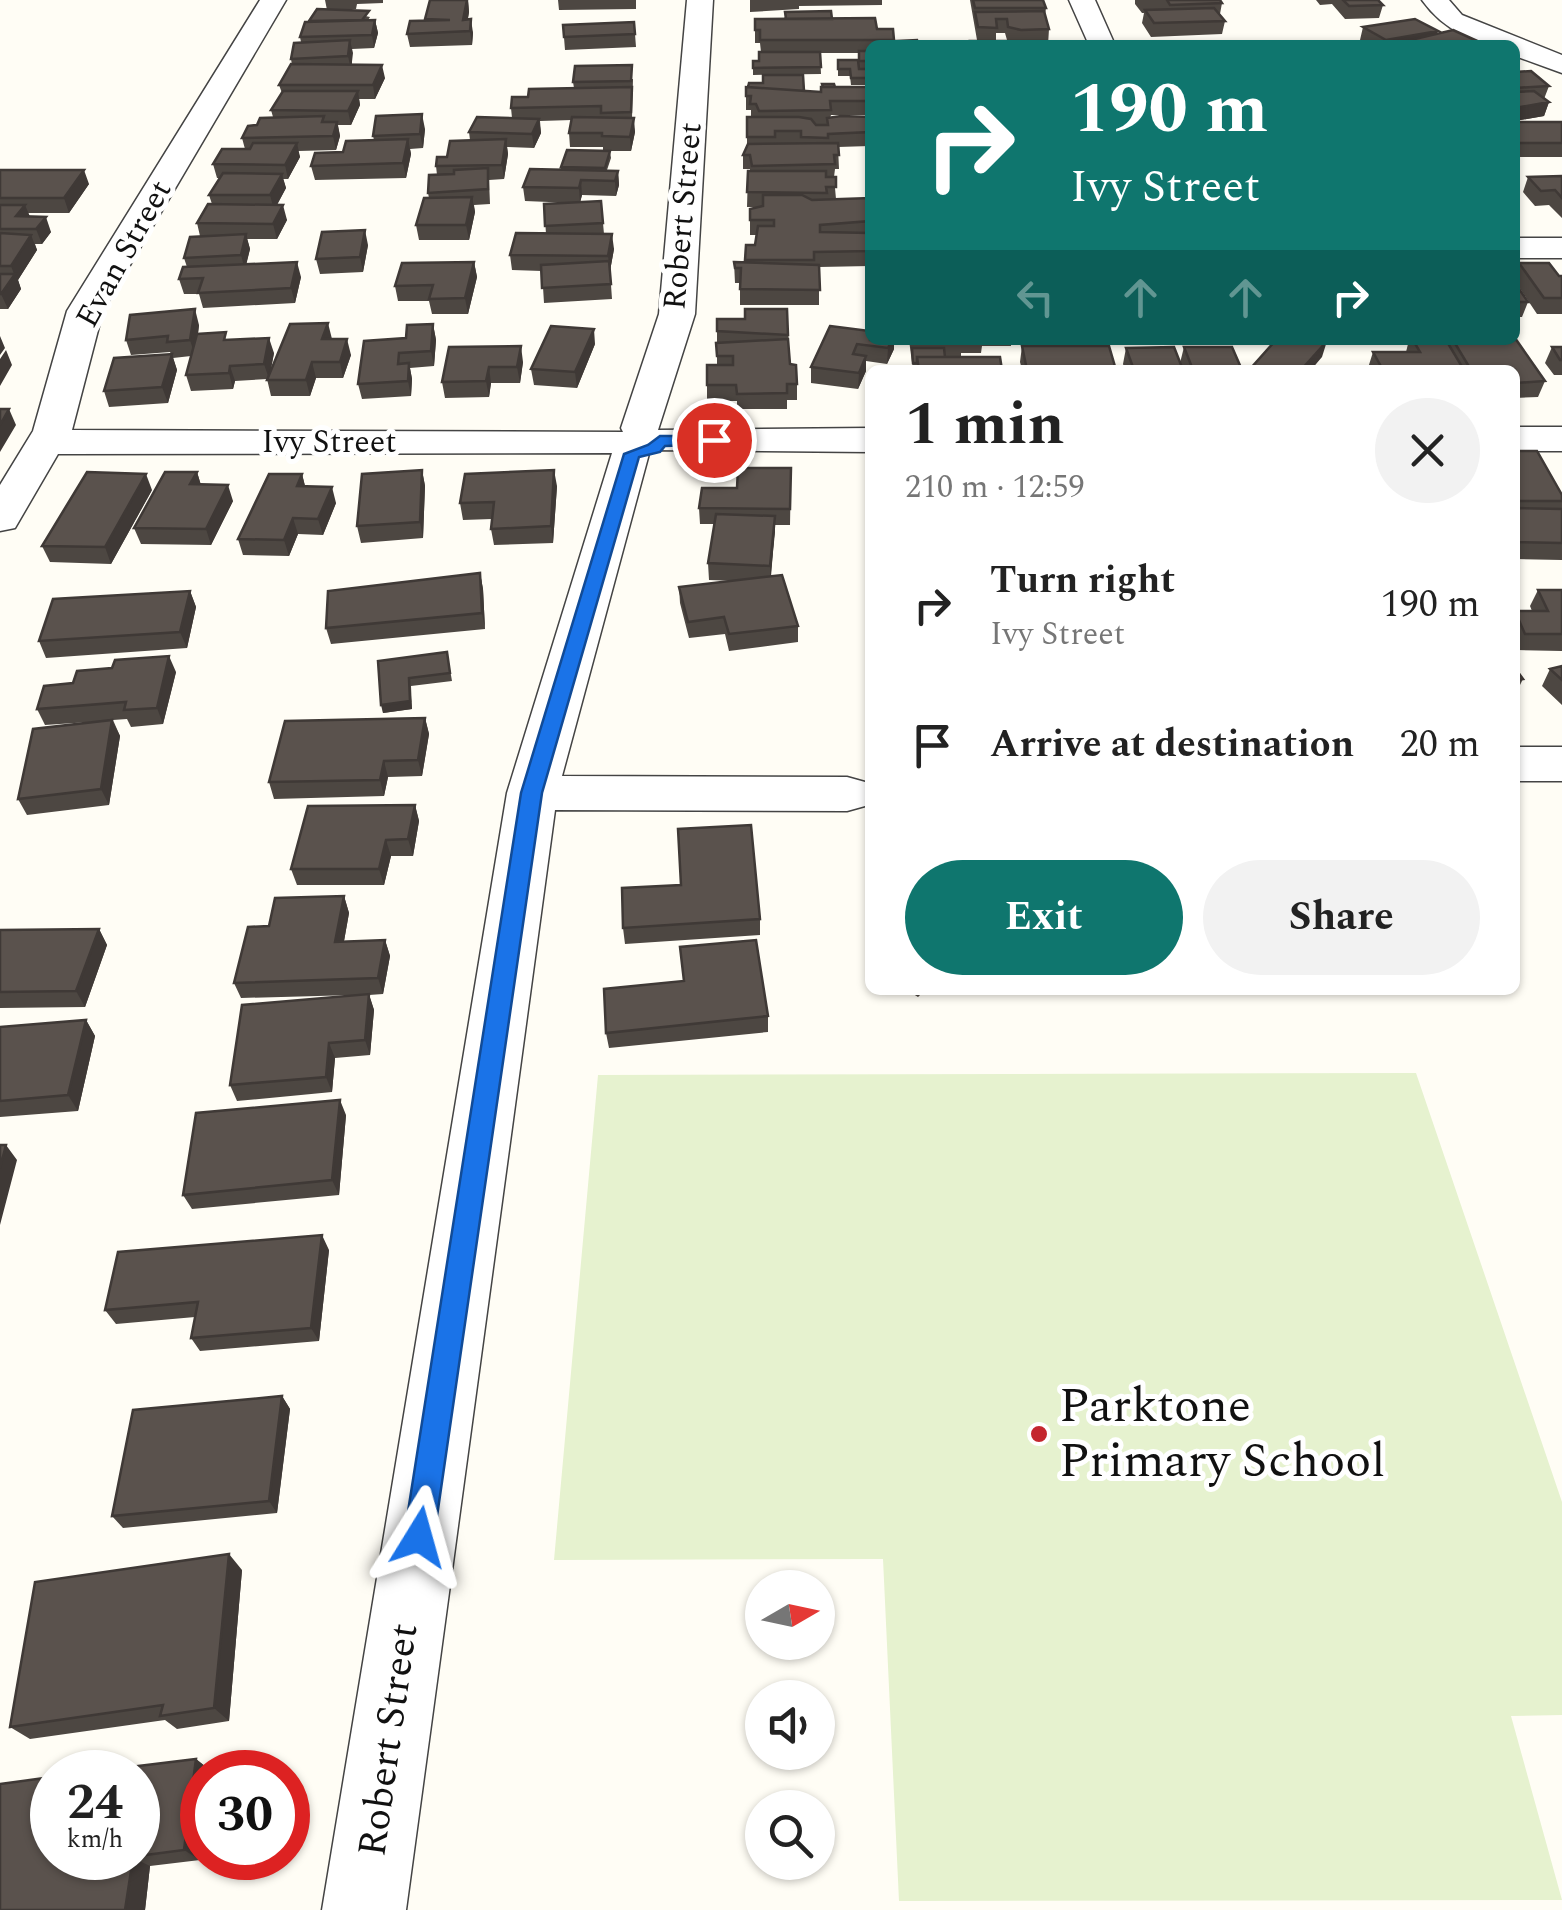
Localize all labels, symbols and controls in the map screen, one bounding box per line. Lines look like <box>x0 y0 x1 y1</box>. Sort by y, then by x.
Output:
text: 190 m <box>1070 57 1268 163</box>
icon: right <box>905 80 1035 210</box>
street label: Robert Street <box>650 120 716 312</box>
text: Ivy Street <box>1070 153 1260 222</box>
street label: Evan Street <box>63 171 185 337</box>
icon: left <box>1008 270 1063 325</box>
icon: ahead <box>1113 270 1168 325</box>
icon: ahead <box>1218 270 1273 325</box>
icon: right <box>1323 270 1378 325</box>
text: 1 min <box>905 379 1065 471</box>
pin <box>672 398 757 483</box>
button: close <box>1375 398 1480 503</box>
icon: arrive <box>687 413 742 468</box>
street label: Ivy Street <box>261 418 397 467</box>
text: 210 m · 12:59 <box>905 463 1085 512</box>
text: Turn right <box>990 552 1175 610</box>
text: 190 m <box>1381 576 1480 634</box>
icon: right <box>905 578 960 633</box>
text: Ivy Street <box>990 610 1125 659</box>
text: Arrive at destination <box>990 716 1354 774</box>
text: 20 m <box>1400 716 1480 774</box>
icon: arrive <box>905 718 960 773</box>
button: Exit <box>905 860 1183 975</box>
button: Share <box>1203 860 1480 975</box>
place label: Parktone Primary School <box>1059 1370 1385 1498</box>
marker: Parktone Primary School <box>1028 1423 1050 1445</box>
position arrow <box>367 1485 471 1589</box>
north arrow <box>745 1570 835 1660</box>
map controls <box>745 1570 835 1880</box>
street label: Robert Street <box>342 1619 436 1861</box>
button: sound <box>745 1680 835 1770</box>
speed limit sign: 30 <box>180 1750 310 1880</box>
text: 24 <box>67 1765 123 1841</box>
button: search <box>745 1790 835 1880</box>
text: km/h <box>67 1821 123 1859</box>

